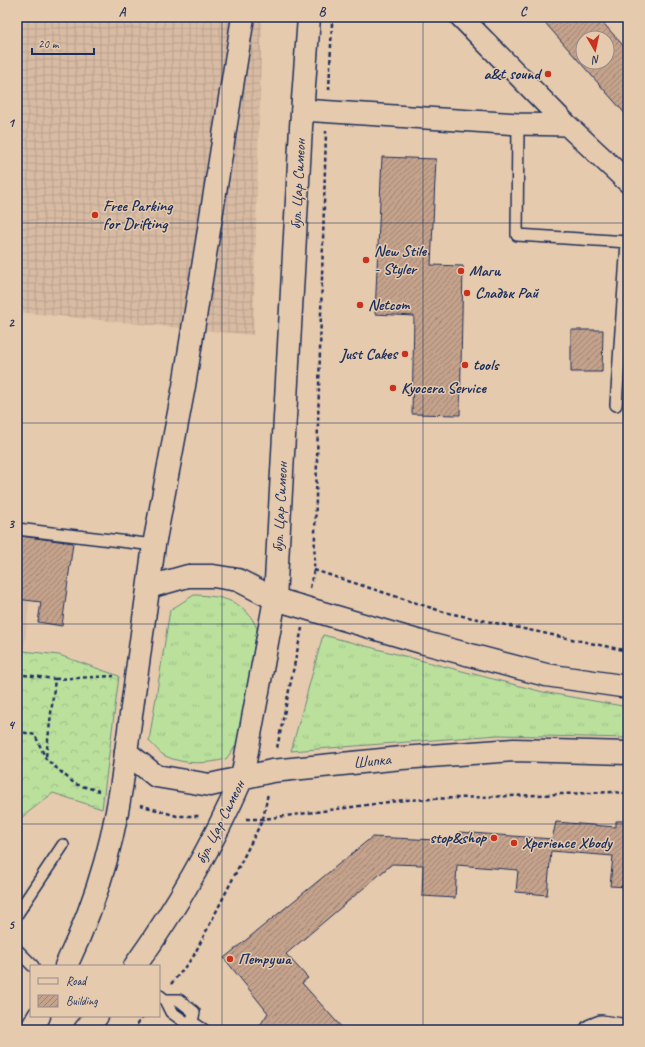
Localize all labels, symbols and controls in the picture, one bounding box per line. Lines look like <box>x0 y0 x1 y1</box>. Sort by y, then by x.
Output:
text: A <box>119 4 127 20</box>
text: B <box>319 4 327 20</box>
text: C <box>520 4 528 20</box>
scale bar <box>32 30 94 56</box>
north arrow <box>575 30 615 70</box>
text: 20 m <box>38 36 60 52</box>
text: N <box>590 52 601 68</box>
place label: a&t sound <box>484 64 543 84</box>
marker: a&t sound <box>543 69 553 79</box>
text: 1 <box>8 115 16 131</box>
street label: бул. Цар Симеон <box>286 137 310 230</box>
place label: Free Parking for Drifting <box>103 196 174 234</box>
marker: Free Parking for Drifting <box>90 210 100 220</box>
place label: New Stile - Styler <box>374 241 428 279</box>
marker: New Stile - Styler <box>361 255 371 265</box>
place label: Маги <box>469 261 502 281</box>
marker: Маги <box>456 266 466 276</box>
place label: Сладък Рай <box>475 283 539 303</box>
marker: Сладък Рай <box>462 288 472 298</box>
place label: Netcom <box>368 295 410 315</box>
marker: Netcom <box>355 300 365 310</box>
text: 2 <box>8 315 15 331</box>
place label: Just Cakes <box>339 344 398 364</box>
marker: Just Cakes <box>400 349 410 359</box>
place label: tools <box>473 355 500 375</box>
marker: tools <box>460 360 470 370</box>
place label: Kyocera Service <box>401 378 488 398</box>
marker: Kyocera Service <box>388 383 398 393</box>
street label: бул. Цар Симеон <box>268 460 292 553</box>
text: 3 <box>8 516 15 532</box>
text: 4 <box>8 717 16 733</box>
street label: Шипка <box>352 749 393 773</box>
street label: бул. Цар Симеон <box>191 776 250 867</box>
place label: stop&shop <box>429 828 488 848</box>
marker: stop&shop <box>489 833 499 843</box>
place label: Xperience Xbody <box>522 833 613 853</box>
marker: Xperience Xbody <box>509 838 519 848</box>
text: 5 <box>8 917 15 933</box>
place label: Петруша <box>238 949 293 969</box>
marker: Петруша <box>225 954 235 964</box>
legend <box>30 965 160 1017</box>
text: Road <box>66 973 88 989</box>
text: Building <box>66 993 98 1009</box>

